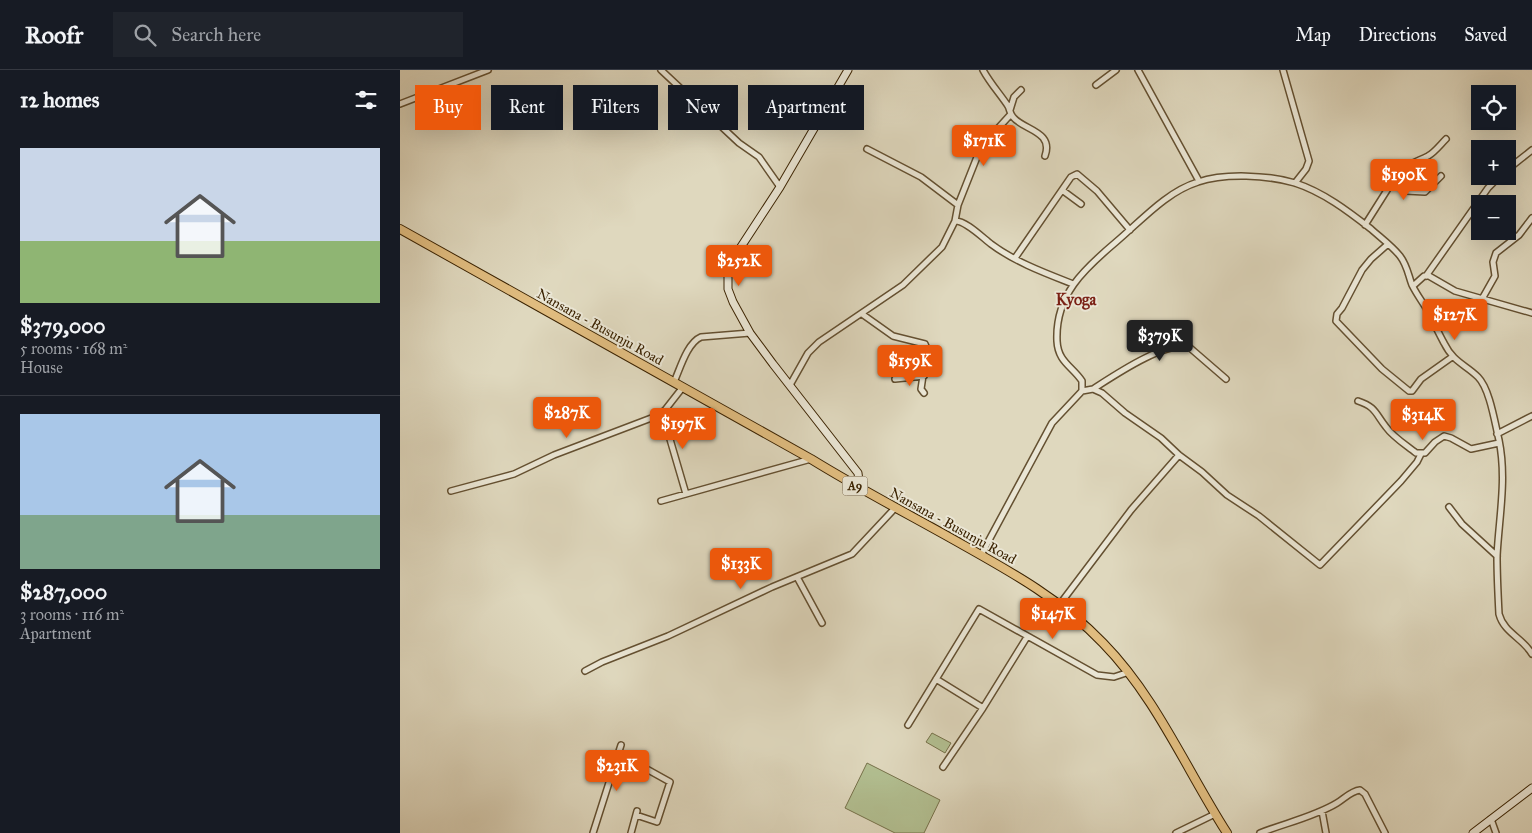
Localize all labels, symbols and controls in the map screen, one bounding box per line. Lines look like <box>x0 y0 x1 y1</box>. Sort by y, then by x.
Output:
search box <box>113 12 463 57</box>
text: Roofr <box>25 20 83 50</box>
icon: search <box>131 21 159 49</box>
text: Search here <box>171 23 261 46</box>
text: Map <box>1295 24 1331 46</box>
text: Directions <box>1359 24 1436 46</box>
text: Saved <box>1464 24 1507 46</box>
chip: Buy <box>415 85 481 130</box>
chip: Rent <box>491 85 563 130</box>
chip: Filters <box>573 85 658 130</box>
chip: New <box>668 85 738 130</box>
chip: Apartment <box>748 85 864 130</box>
map controls <box>1471 85 1516 240</box>
button: locate <box>1471 85 1516 130</box>
icon: filters <box>352 86 380 114</box>
text: 12 homes <box>20 87 99 113</box>
pin: $171K <box>949 124 1019 167</box>
text: $171K <box>963 131 1005 150</box>
button: + <box>1471 140 1516 185</box>
pin: $190K <box>1369 158 1439 201</box>
text: $190K <box>1381 165 1427 184</box>
icon: home <box>155 181 245 271</box>
button: − <box>1471 195 1516 240</box>
pin: $252K <box>704 244 774 287</box>
text: $252K <box>717 251 761 270</box>
street label: Nansana - Busunju Road <box>534 285 666 369</box>
district label: Kyoga <box>1056 290 1098 310</box>
pin: $127K <box>1420 298 1490 341</box>
text: $127K <box>1433 305 1477 324</box>
text: $379,000 <box>20 313 106 339</box>
pin: $379K <box>1125 320 1195 362</box>
text: $379K <box>1138 326 1182 345</box>
text: 5 rooms · 168 m² <box>20 339 127 358</box>
pin: $159K <box>875 344 945 387</box>
text: $159K <box>888 351 932 370</box>
text: House <box>20 358 63 377</box>
pin: $287K <box>532 396 602 439</box>
pin: $314K <box>1388 398 1458 441</box>
text: $287K <box>544 403 590 422</box>
text: $314K <box>1402 405 1444 424</box>
pin: $197K <box>648 408 718 450</box>
text: $197K <box>661 414 705 433</box>
icon: home <box>155 446 245 536</box>
road number: A9 <box>842 476 868 496</box>
street label: Nansana - Busunju Road <box>887 484 1019 568</box>
pin: $133K <box>706 548 776 590</box>
text: $133K <box>721 554 761 573</box>
text: $287,000 <box>20 579 107 605</box>
pin: $147K <box>1018 598 1088 640</box>
text: $147K <box>1031 604 1075 623</box>
text: 3 rooms · 116 m² <box>20 605 124 624</box>
text: Apartment <box>20 624 92 643</box>
pin: $231K <box>582 750 652 792</box>
text: $231K <box>596 756 638 775</box>

